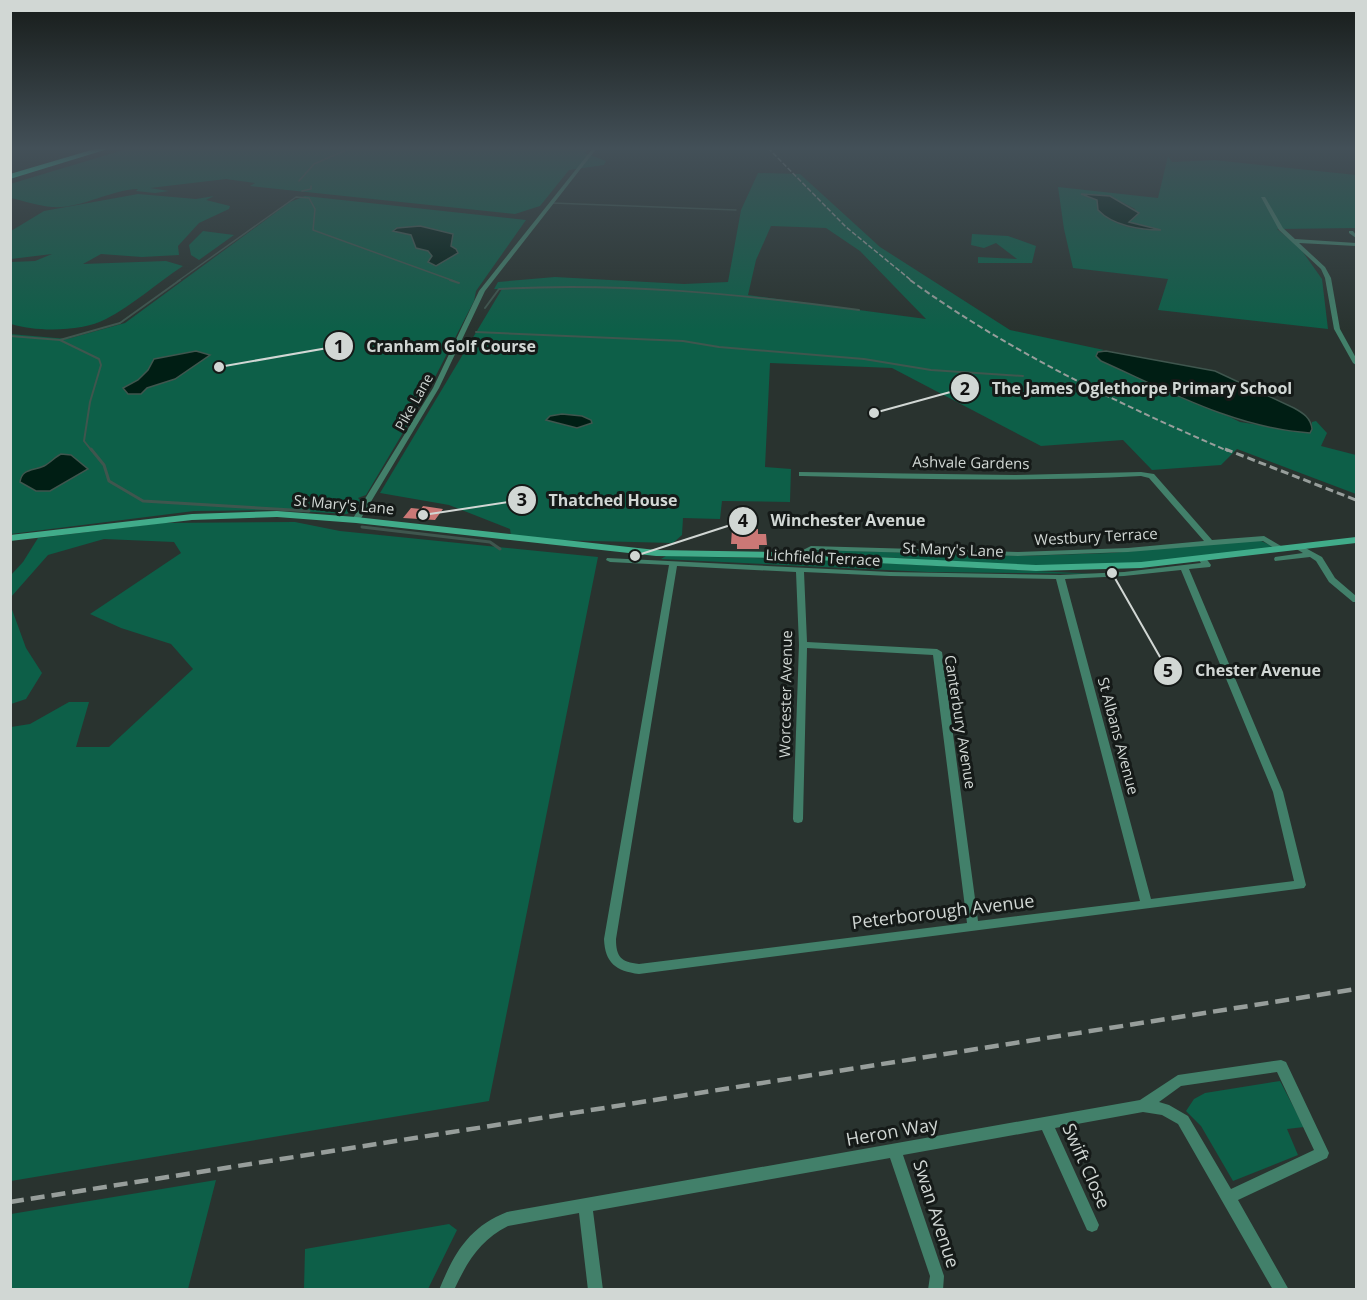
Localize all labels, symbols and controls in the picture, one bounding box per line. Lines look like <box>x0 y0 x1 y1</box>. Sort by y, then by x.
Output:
callout: Cranham Golf Course <box>324 329 548 363</box>
text: 1 <box>334 334 344 358</box>
text: Cranham Golf Course <box>366 335 536 357</box>
street label: Pike Lane <box>390 370 437 434</box>
callout: The James Oglethorpe Primary School <box>950 371 1304 405</box>
text: 2 <box>960 376 970 400</box>
text: The James Oglethorpe Primary School <box>992 377 1292 399</box>
street label: Ashvale Gardens <box>912 451 1030 473</box>
callout: Thatched House <box>507 483 689 517</box>
text: 3 <box>517 487 527 511</box>
text: Thatched House <box>549 489 677 511</box>
street label: St Mary's Lane <box>293 490 395 518</box>
callout: Winchester Avenue <box>728 504 937 538</box>
text: 4 <box>738 508 748 532</box>
text: Winchester Avenue <box>771 509 925 531</box>
street label: Westbury Terrace <box>1034 523 1158 549</box>
street label: St Mary's Lane <box>902 537 1004 561</box>
street label: Lichfield Terrace <box>765 544 881 570</box>
street label: Worcester Avenue <box>774 630 796 758</box>
street label: Canterbury Avenue <box>941 654 981 790</box>
callout: Chester Avenue <box>1153 654 1333 688</box>
text: 5 <box>1163 658 1173 682</box>
text: Chester Avenue <box>1195 659 1321 681</box>
street label: St Albans Avenue <box>1094 675 1144 797</box>
street label: Peterborough Avenue <box>850 888 1036 934</box>
street label: Heron Way <box>844 1111 941 1151</box>
street label: Swift Close <box>1057 1119 1116 1212</box>
street label: Swan Avenue <box>908 1157 966 1271</box>

